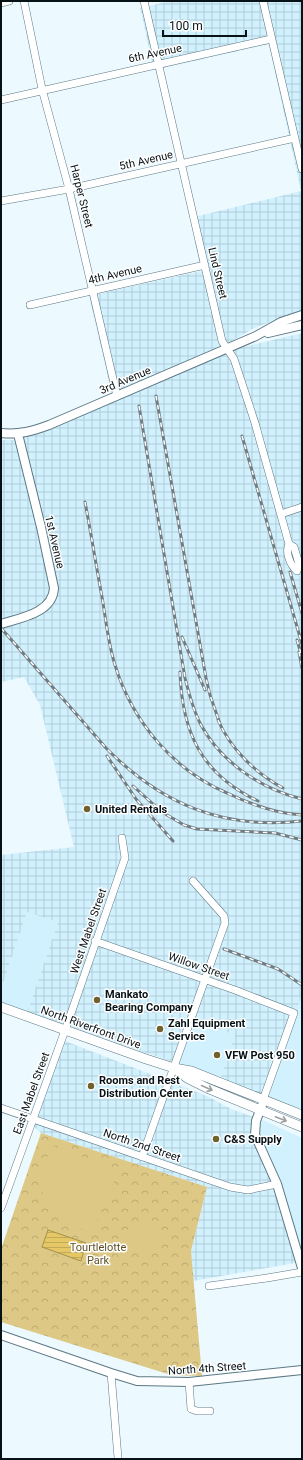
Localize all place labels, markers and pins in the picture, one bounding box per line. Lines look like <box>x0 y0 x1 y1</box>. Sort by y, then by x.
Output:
place label: United Rentals <box>95 803 168 816</box>
marker: United Rentals <box>82 804 92 814</box>
place label: Mankato Bearing Company <box>105 988 193 1014</box>
marker: Mankato Bearing Company <box>92 995 102 1005</box>
place label: Zahl Equipment Service <box>168 1017 246 1043</box>
marker: Zahl Equipment Service <box>155 1024 165 1034</box>
place label: VFW Post 950 <box>225 1049 295 1062</box>
marker: VFW Post 950 <box>212 1050 222 1060</box>
place label: Rooms and Rest Distribution Center <box>99 1074 192 1100</box>
marker: Rooms and Rest Distribution Center <box>86 1081 96 1091</box>
place label: C&S Supply <box>224 1133 282 1146</box>
marker: C&S Supply <box>211 1134 221 1144</box>

